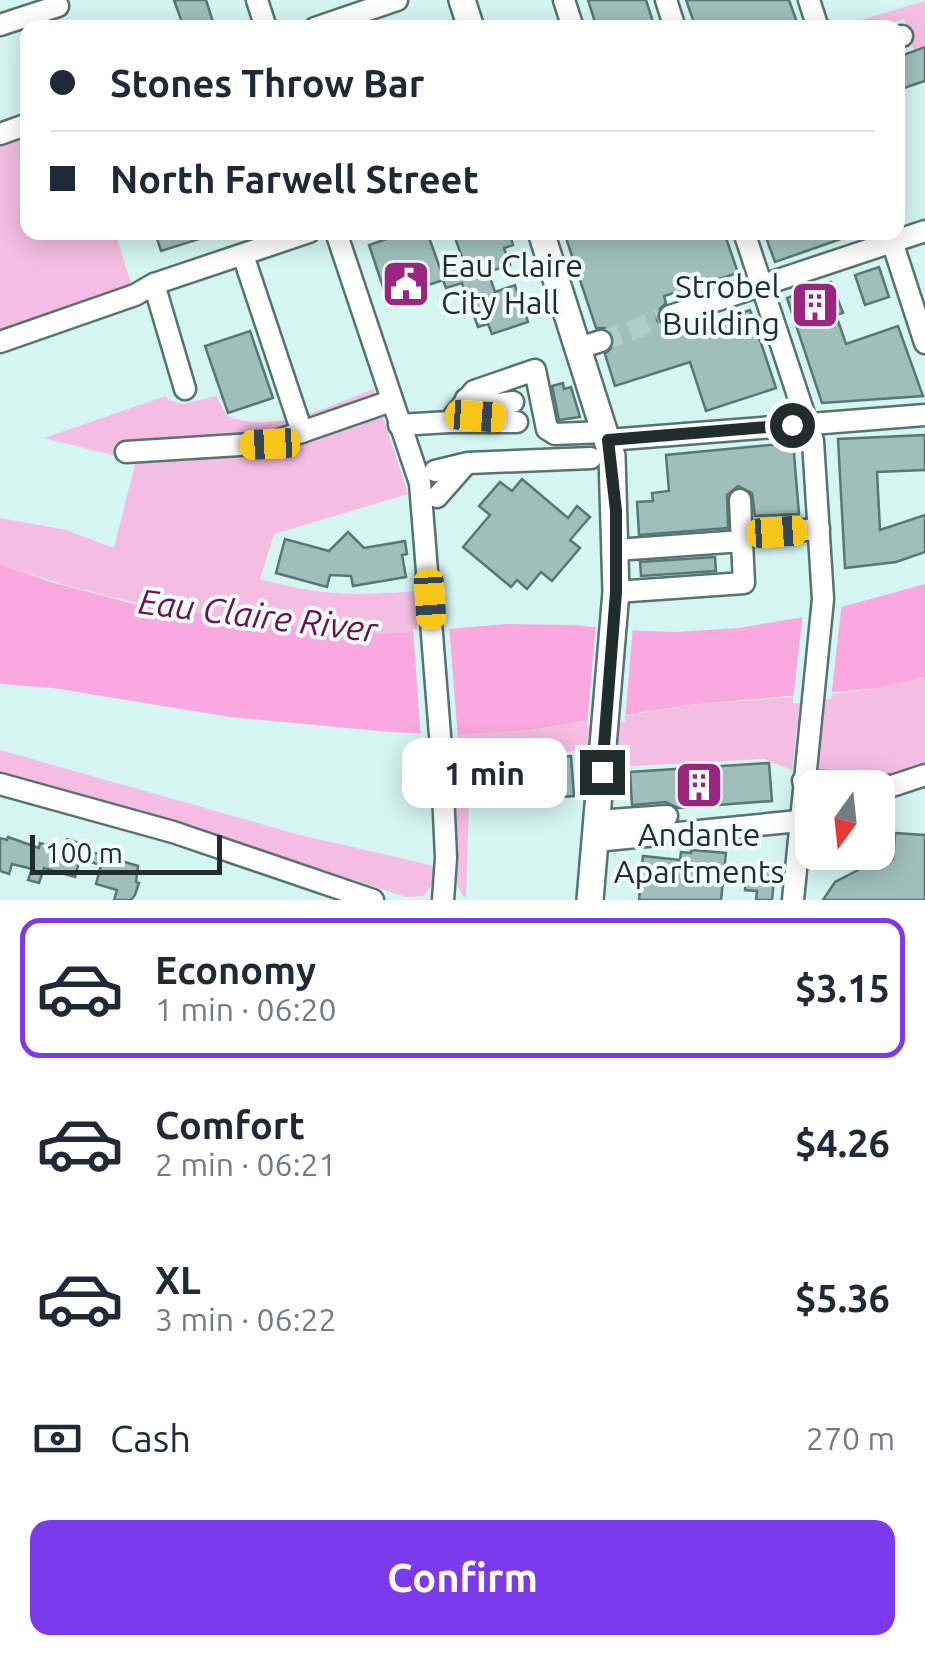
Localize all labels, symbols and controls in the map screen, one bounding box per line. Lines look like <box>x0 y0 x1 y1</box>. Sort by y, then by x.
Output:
text: Stones Throw Bar <box>110 62 424 104</box>
text: North Farwell Street <box>110 158 479 200</box>
place label: Eau Claire City Hall <box>441 247 583 320</box>
public building icon: Eau Claire City Hall <box>380 258 432 310</box>
place label: Strobel Building <box>662 268 780 341</box>
building icon: Strobel Building <box>789 279 841 331</box>
car <box>445 399 507 433</box>
route start <box>770 403 815 448</box>
car <box>239 427 301 461</box>
car <box>746 515 808 549</box>
car <box>413 568 447 630</box>
water label: Eau Claire River <box>136 581 381 650</box>
callout: 1 min <box>402 737 567 807</box>
route end <box>580 750 625 795</box>
text: 1 min <box>444 755 525 791</box>
building icon: Andante Apartments <box>673 759 725 811</box>
north arrow <box>795 770 895 870</box>
map controls <box>795 770 895 870</box>
place label: Andante Apartments <box>614 816 784 889</box>
scale bar <box>30 830 222 874</box>
text: 100 m <box>45 837 123 868</box>
icon: car <box>35 943 125 1033</box>
text: Economy <box>155 949 316 991</box>
text: $3.15 <box>795 967 890 1009</box>
text: 1 min · 06:20 <box>155 991 337 1027</box>
icon: car <box>35 1098 125 1188</box>
text: Comfort <box>155 1104 305 1146</box>
text: $4.26 <box>795 1122 890 1164</box>
text: 2 min · 06:21 <box>155 1146 337 1182</box>
icon: car <box>35 1253 125 1343</box>
text: XL <box>155 1259 201 1301</box>
text: $5.36 <box>795 1277 890 1319</box>
text: 3 min · 06:22 <box>155 1301 337 1337</box>
icon: cash <box>30 1411 85 1466</box>
text: Cash <box>110 1417 191 1459</box>
text: 270 m <box>806 1420 895 1456</box>
button: Confirm <box>30 1520 895 1635</box>

